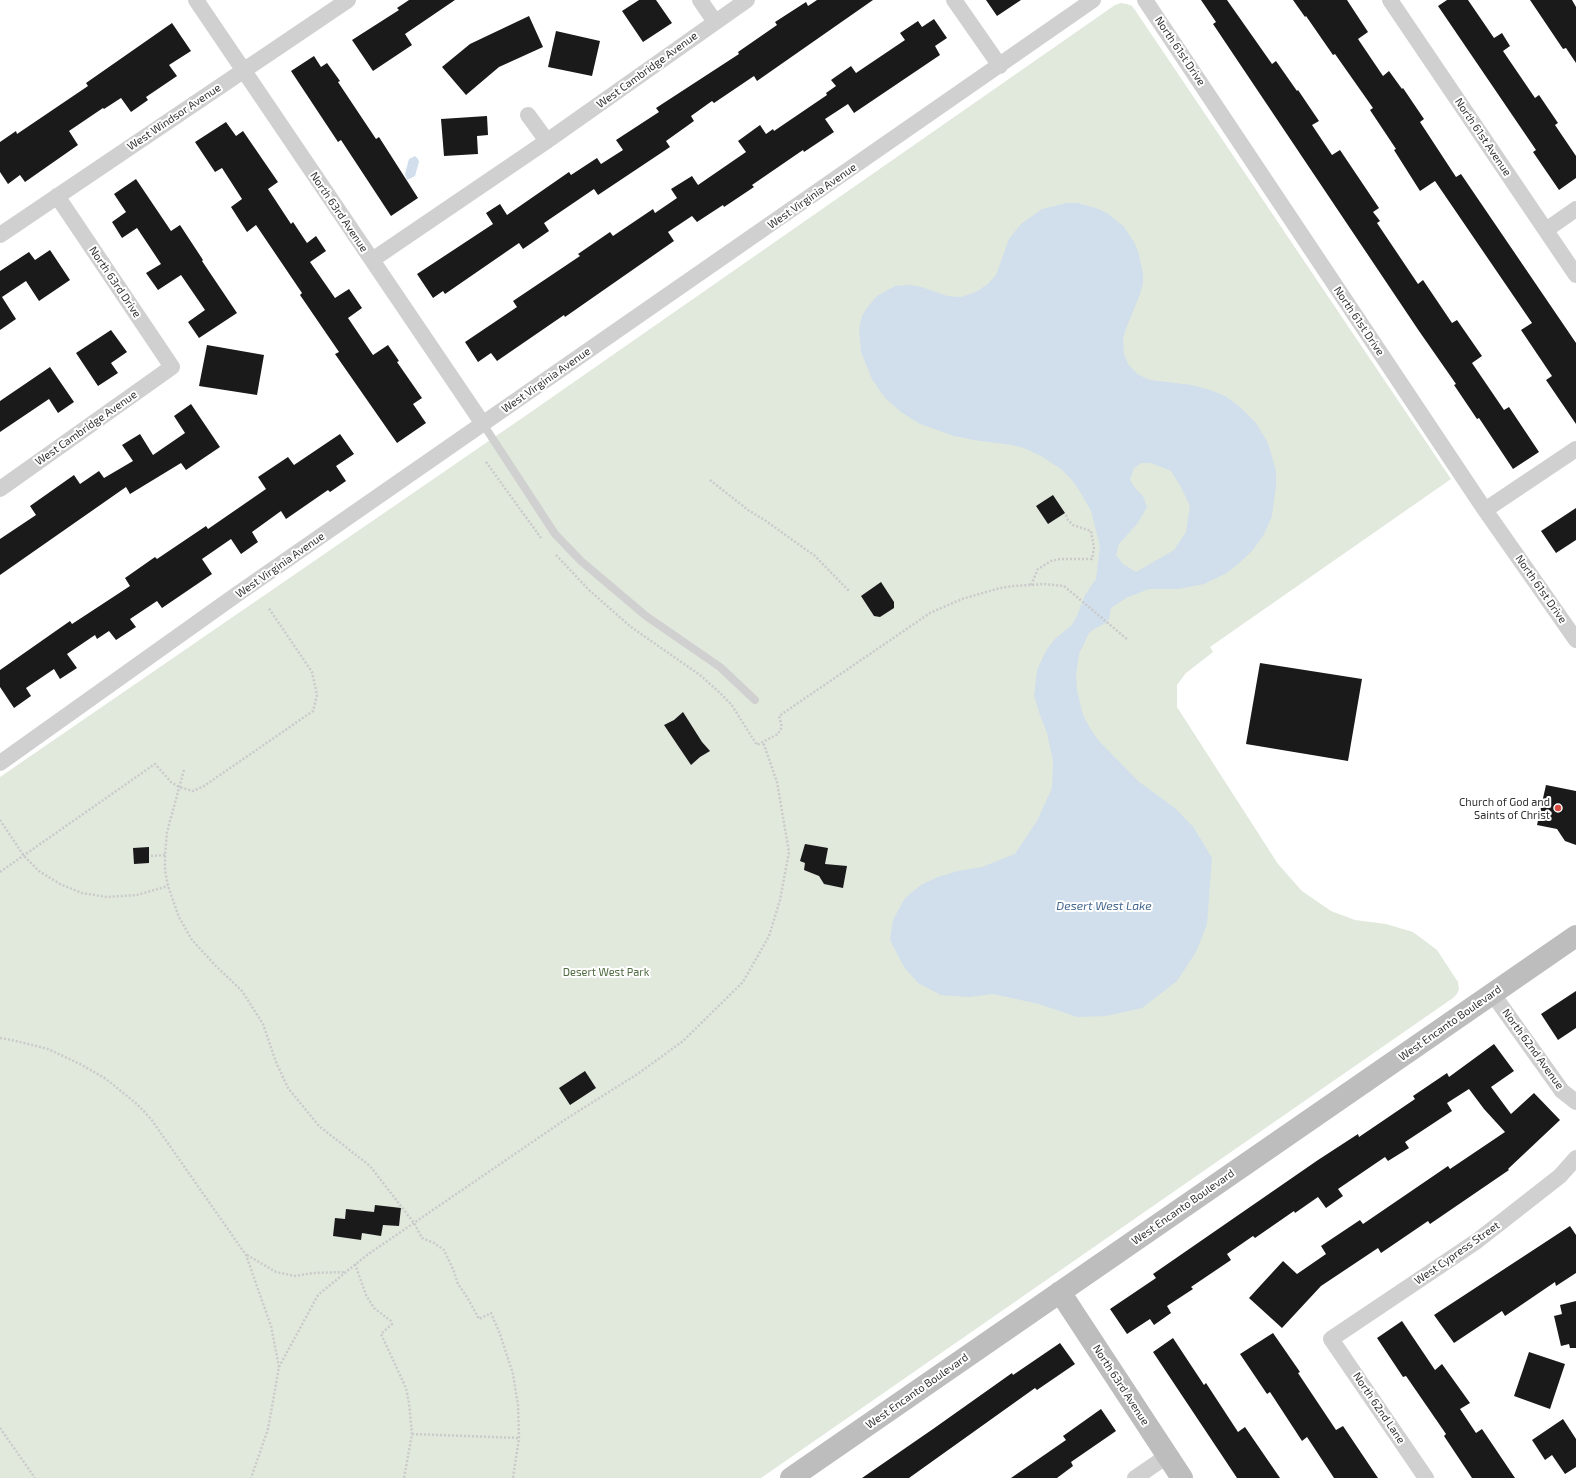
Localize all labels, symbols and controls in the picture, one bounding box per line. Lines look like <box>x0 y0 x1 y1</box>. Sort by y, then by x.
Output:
street label: North 61st Drive <box>1152 14 1208 88</box>
street label: West Cambridge Avenue <box>594 29 700 111</box>
street label: West Windsor Avenue <box>125 81 223 153</box>
street label: North 61st Avenue <box>1452 96 1514 178</box>
street label: West Virginia Avenue <box>765 160 859 232</box>
street label: North 63rd Avenue <box>307 169 371 255</box>
street label: North 63rd Drive <box>86 244 144 320</box>
street label: North 61st Drive <box>1331 284 1387 358</box>
street label: West Virginia Avenue <box>499 344 593 416</box>
street label: West Cambridge Avenue <box>33 388 139 468</box>
street label: West Virginia Avenue <box>233 529 327 601</box>
street label: North 61st Drive <box>1513 552 1569 626</box>
place label: Church of God and Saints of Christ <box>1459 795 1550 821</box>
marker: Church of God and Saints of Christ <box>1553 803 1563 813</box>
water label: Desert West Lake <box>1056 899 1152 913</box>
park label: Desert West Park <box>563 965 649 979</box>
street label: West Encanto Boulevard <box>1396 982 1504 1064</box>
street label: North 62nd Avenue <box>1499 1006 1567 1092</box>
street label: West Encanto Boulevard <box>1129 1166 1237 1248</box>
street label: West Cypress Street <box>1412 1219 1502 1287</box>
street label: North 63rd Avenue <box>1090 1342 1152 1428</box>
street label: West Encanto Boulevard <box>863 1350 971 1432</box>
street label: North 62nd Lane <box>1350 1370 1408 1446</box>

